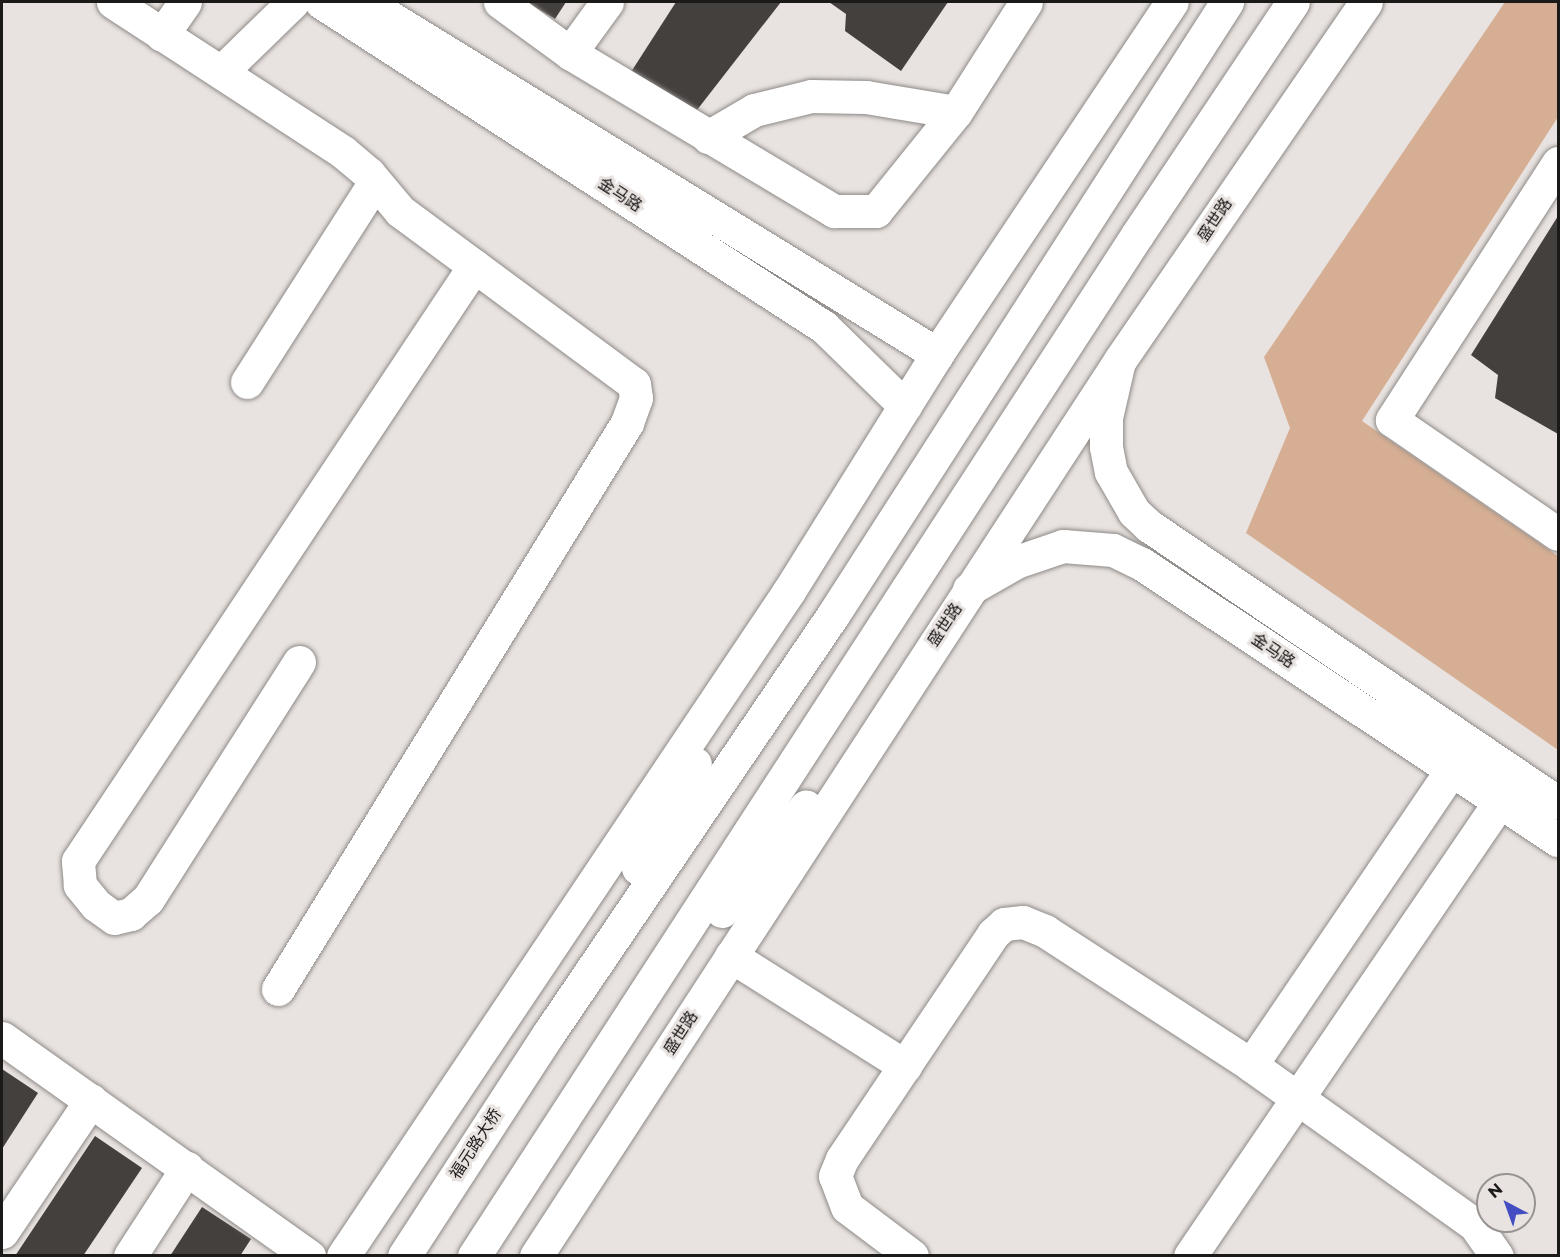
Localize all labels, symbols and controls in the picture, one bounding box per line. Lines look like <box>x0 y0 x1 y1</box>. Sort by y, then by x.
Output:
street label: 金马路 <box>595 174 645 216</box>
street label: 盛世路 <box>1194 195 1236 245</box>
street label: 盛世路 <box>924 600 966 650</box>
street label: 金马路 <box>1248 630 1298 672</box>
street label: 盛世路 <box>660 1008 702 1058</box>
street label: 福元路大桥 <box>446 1105 506 1183</box>
north arrow <box>1476 1173 1536 1233</box>
text: N <box>1484 1179 1506 1202</box>

